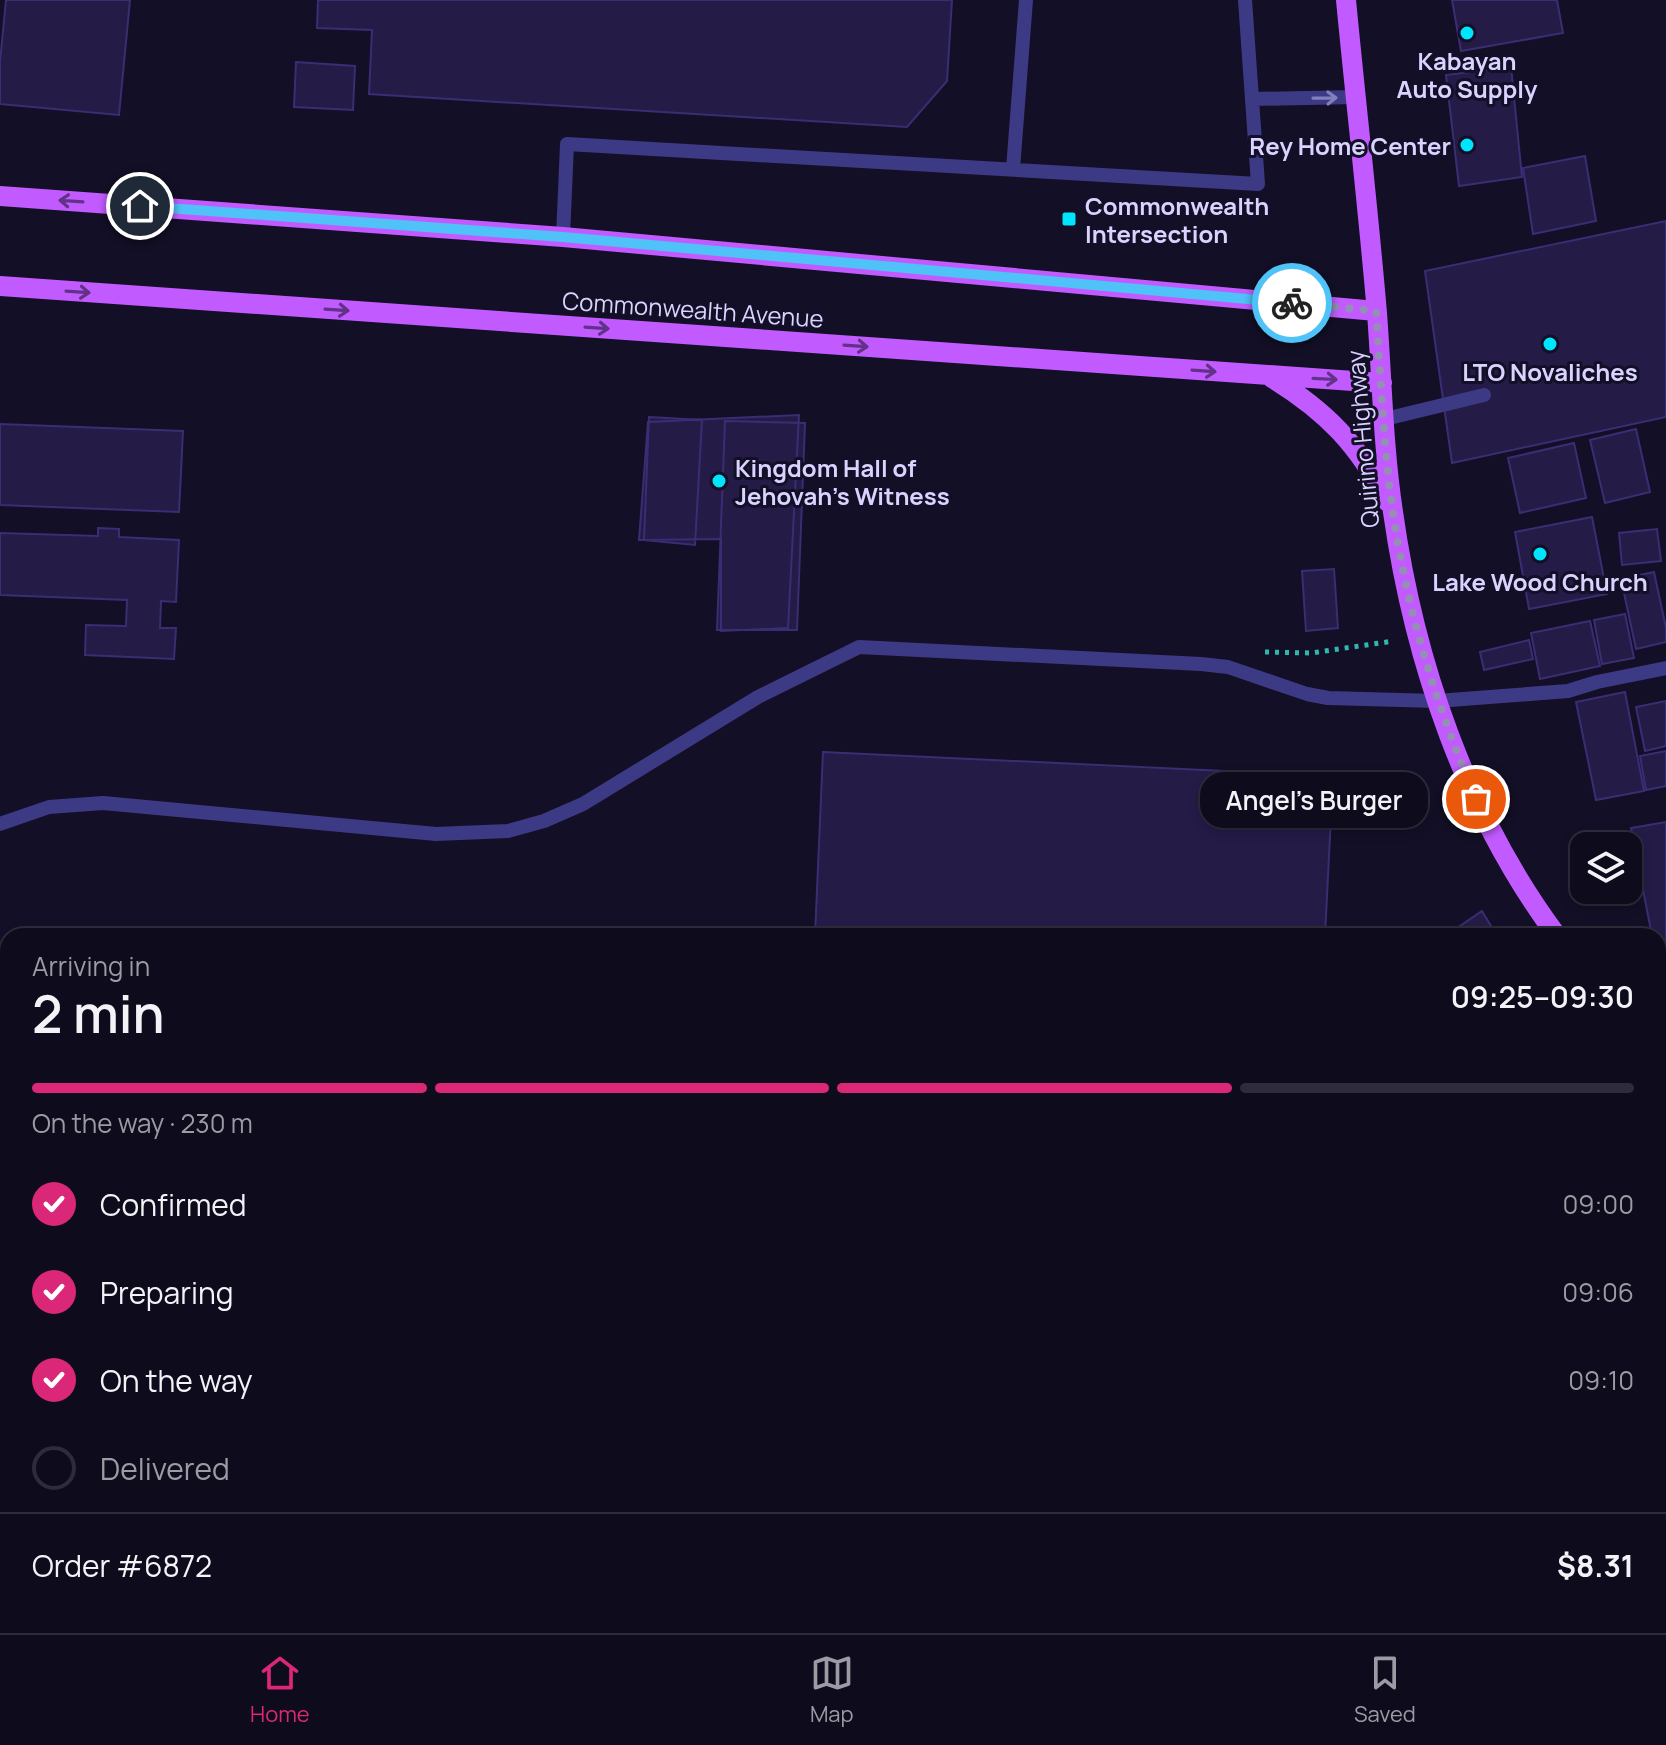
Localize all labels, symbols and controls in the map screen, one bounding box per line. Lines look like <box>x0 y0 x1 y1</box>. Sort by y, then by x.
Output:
marker: Kabayan Auto Supply <box>1458 24 1476 42</box>
place label: Kabayan Auto Supply <box>1397 44 1538 105</box>
one-way arrow <box>1311 90 1338 106</box>
place label: Rey Home Center <box>1249 129 1451 162</box>
marker: Rey Home Center <box>1458 136 1476 154</box>
pin <box>106 172 174 240</box>
icon: home <box>118 184 162 228</box>
place label: Commonwealth Intersection <box>1085 189 1269 250</box>
one-way arrow <box>58 194 85 209</box>
marker: Commonwealth Intersection <box>1060 210 1078 228</box>
courier <box>1252 263 1332 343</box>
icon: bike <box>1270 281 1314 325</box>
street label: Commonwealth Avenue <box>561 283 825 335</box>
one-way arrow <box>64 284 91 299</box>
one-way arrow <box>323 303 350 318</box>
one-way arrow <box>583 321 609 336</box>
marker: LTO Novaliches <box>1541 335 1559 353</box>
one-way arrow <box>842 339 869 354</box>
street label: Quirino Highway <box>1338 349 1386 529</box>
place label: LTO Novaliches <box>1462 355 1638 388</box>
one-way arrow <box>1190 364 1217 379</box>
one-way arrow <box>1311 372 1338 387</box>
place label: Kingdom Hall of Jehovah's Witness <box>735 451 950 512</box>
marker: Kingdom Hall of Jehovah's Witness <box>710 472 728 490</box>
marker: Lake Wood Church <box>1531 545 1549 563</box>
place label: Lake Wood Church <box>1432 565 1648 598</box>
pin <box>1442 765 1510 833</box>
callout: Angel's Burger <box>1200 771 1428 827</box>
icon: bag <box>1454 777 1498 821</box>
text: Angel's Burger <box>1225 782 1403 818</box>
map controls <box>1570 832 1642 904</box>
button: layers <box>1570 832 1642 904</box>
text: Arriving in <box>32 948 150 984</box>
text: 09:25–09:30 <box>1451 976 1634 1017</box>
text: 2 min <box>32 978 165 1049</box>
text: On the way · 230 m <box>32 1105 253 1141</box>
icon: check <box>32 1182 76 1226</box>
text: Confirmed <box>100 1184 247 1225</box>
text: 09:00 <box>1563 1186 1634 1222</box>
icon: check <box>32 1270 76 1314</box>
text: Preparing <box>100 1272 234 1313</box>
text: 09:06 <box>1562 1274 1634 1310</box>
icon: check <box>32 1358 76 1402</box>
text: On the way <box>100 1360 253 1401</box>
text: 09:10 <box>1568 1362 1634 1398</box>
text: Delivered <box>100 1448 230 1489</box>
text: Order #6872 <box>32 1545 212 1586</box>
text: $8.31 <box>1557 1545 1634 1586</box>
tab: Home <box>250 1651 310 1729</box>
tab: Map <box>810 1651 854 1729</box>
tab: Saved <box>1354 1651 1416 1729</box>

